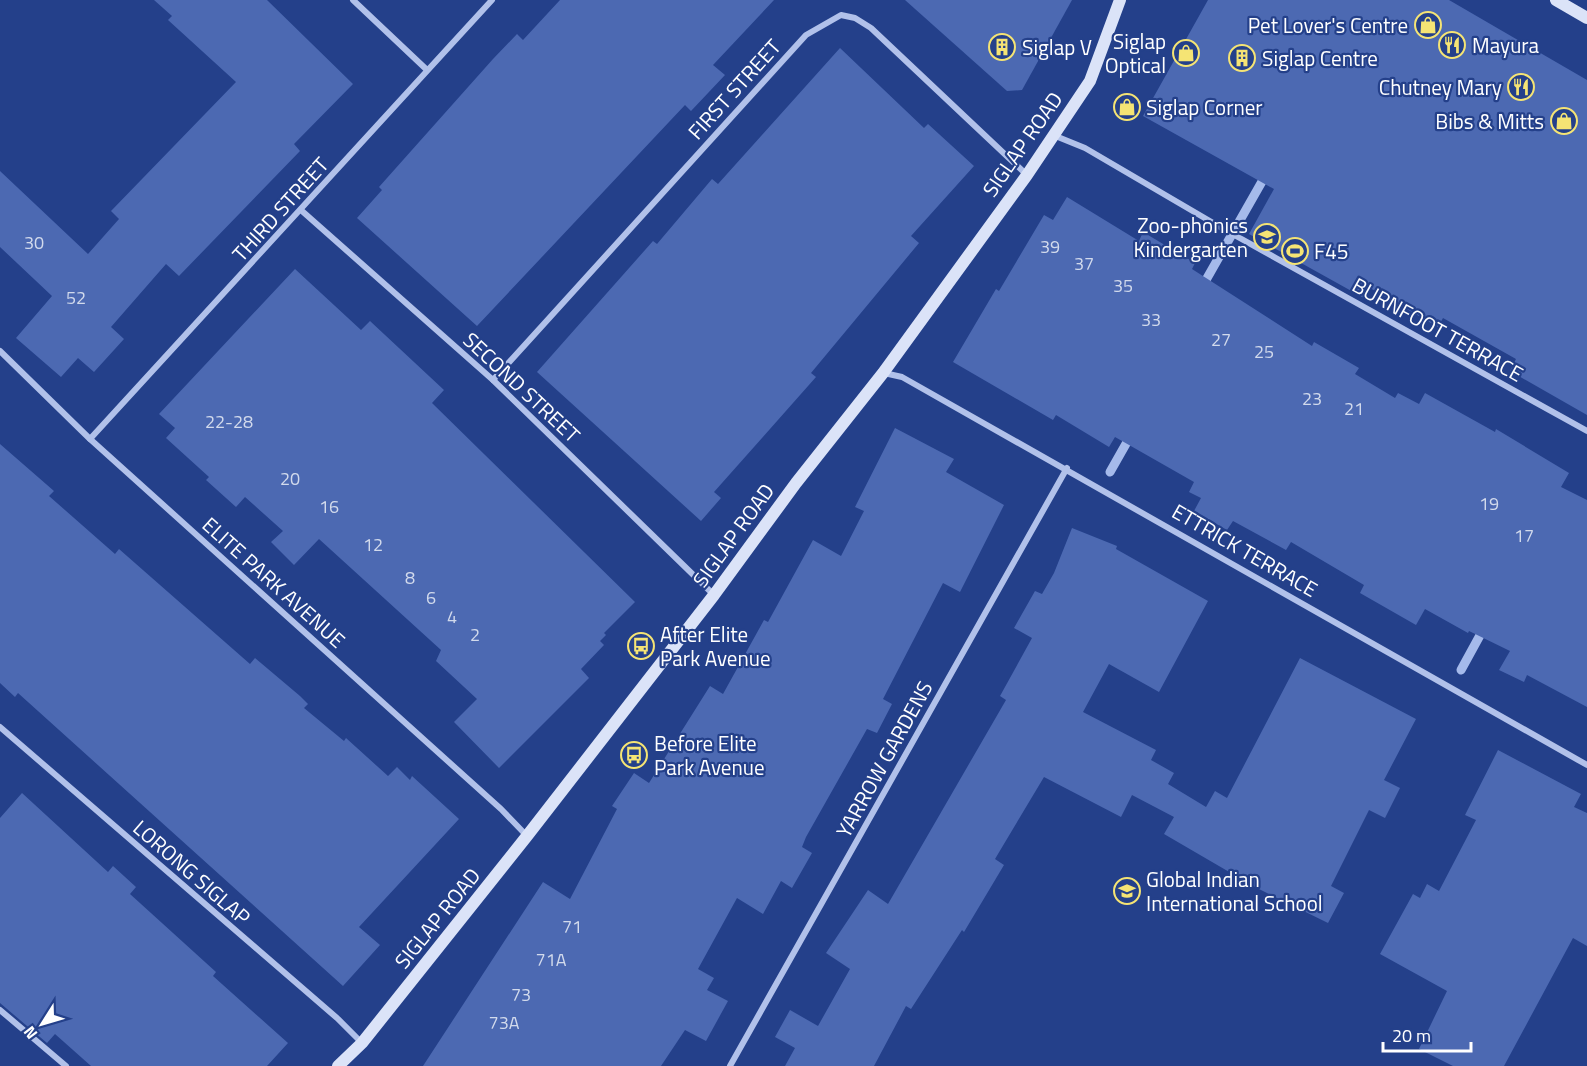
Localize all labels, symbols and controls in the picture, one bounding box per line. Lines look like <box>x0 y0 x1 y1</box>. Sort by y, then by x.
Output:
place label: Pet Lover's Centre <box>1248 9 1408 41</box>
shop icon: Pet Lover's Centre <box>1413 10 1443 40</box>
place label: Siglap Optical <box>1105 25 1166 81</box>
place label: Mayura <box>1472 29 1540 61</box>
restaurant icon: Mayura <box>1437 30 1467 60</box>
place label: Siglap V <box>1022 31 1092 63</box>
street label: FIRST STREET <box>680 32 788 146</box>
building icon: Siglap V <box>987 32 1017 62</box>
shop icon: Siglap Optical <box>1171 38 1201 68</box>
place label: Siglap Centre <box>1262 42 1378 74</box>
building icon: Siglap Centre <box>1227 43 1257 73</box>
place label: Chutney Mary <box>1379 71 1502 103</box>
restaurant icon: Chutney Mary <box>1506 72 1536 102</box>
street label: SIGLAP ROAD <box>974 85 1070 203</box>
place label: Siglap Corner <box>1146 91 1263 123</box>
shop icon: Siglap Corner <box>1112 92 1142 122</box>
place label: Bibs & Mitts <box>1435 105 1544 137</box>
shop icon: Bibs & Mitts <box>1549 106 1579 136</box>
street label: THIRD STREET <box>224 150 336 268</box>
place label: Zoo-phonics Kindergarten <box>1134 209 1248 265</box>
school or university icon: Zoo-phonics Kindergarten <box>1252 222 1282 252</box>
house number: 30 <box>24 229 44 256</box>
house number: 39 <box>1040 233 1060 260</box>
place label: F45 <box>1314 235 1349 267</box>
sports icon: F45 <box>1280 236 1310 266</box>
house number: 37 <box>1074 250 1094 277</box>
street label: BURNFOOT TERRACE <box>1347 269 1529 389</box>
house number: 35 <box>1113 272 1133 299</box>
house number: 52 <box>66 284 86 311</box>
house number: 33 <box>1141 306 1161 333</box>
street label: SECOND STREET <box>456 324 588 450</box>
house number: 27 <box>1211 326 1231 353</box>
house number: 25 <box>1254 338 1274 365</box>
house number: 23 <box>1302 385 1322 412</box>
house number: 21 <box>1344 395 1364 422</box>
house number: 22-28 <box>205 408 253 435</box>
house number: 20 <box>280 465 300 492</box>
street label: SIGLAP ROAD <box>684 476 782 594</box>
house number: 19 <box>1479 490 1499 517</box>
house number: 16 <box>319 493 339 520</box>
street label: ETTRICK TERRACE <box>1166 495 1324 605</box>
street label: ELITE PARK AVENUE <box>195 509 353 655</box>
house number: 17 <box>1514 522 1534 549</box>
house number: 12 <box>363 531 383 558</box>
house number: 8 <box>405 564 415 591</box>
house number: 6 <box>426 584 436 611</box>
house number: 4 <box>447 603 457 630</box>
place label: After Elite Park Avenue <box>660 618 771 674</box>
house number: 2 <box>470 621 480 648</box>
bus stop icon: After Elite Park Avenue <box>626 631 656 661</box>
street label: YARROW GARDENS <box>828 675 940 843</box>
place label: Before Elite Park Avenue <box>654 727 765 783</box>
bus stop icon: Before Elite Park Avenue <box>619 740 649 770</box>
street label: LORONG SIGLAP <box>126 812 258 932</box>
street label: SIGLAP ROAD <box>386 861 488 975</box>
place label: Global Indian International School <box>1146 863 1323 919</box>
school or university icon: Global Indian International School <box>1112 876 1142 906</box>
house number: 71 <box>562 913 582 940</box>
house number: 71A <box>536 946 567 973</box>
house number: 73 <box>511 981 531 1008</box>
north arrow <box>12 994 72 1054</box>
house number: 73A <box>489 1009 520 1036</box>
scale bar <box>1383 1015 1472 1053</box>
text: N <box>17 1021 43 1045</box>
text: 20 m <box>1392 1022 1431 1049</box>

